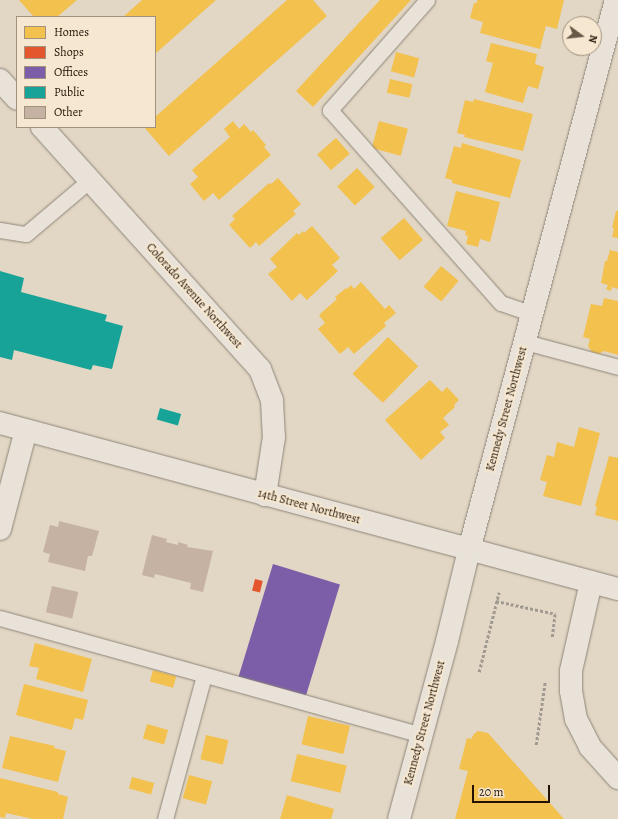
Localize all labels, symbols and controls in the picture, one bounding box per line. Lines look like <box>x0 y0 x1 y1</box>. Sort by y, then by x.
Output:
legend <box>16 16 156 128</box>
north arrow <box>562 16 602 56</box>
text: Homes <box>54 24 89 40</box>
text: N <box>585 33 601 45</box>
text: Shops <box>54 44 84 60</box>
text: Offices <box>54 64 88 80</box>
text: Public <box>54 84 85 100</box>
text: Other <box>54 104 83 120</box>
street label: Colorado Avenue Northwest <box>143 240 245 352</box>
street label: Kennedy Street Northwest <box>483 345 531 473</box>
street label: 14th Street Northwest <box>256 486 362 528</box>
street label: Kennedy Street Northwest <box>401 659 449 787</box>
scale bar <box>474 777 552 803</box>
text: 20 m <box>479 784 503 800</box>

